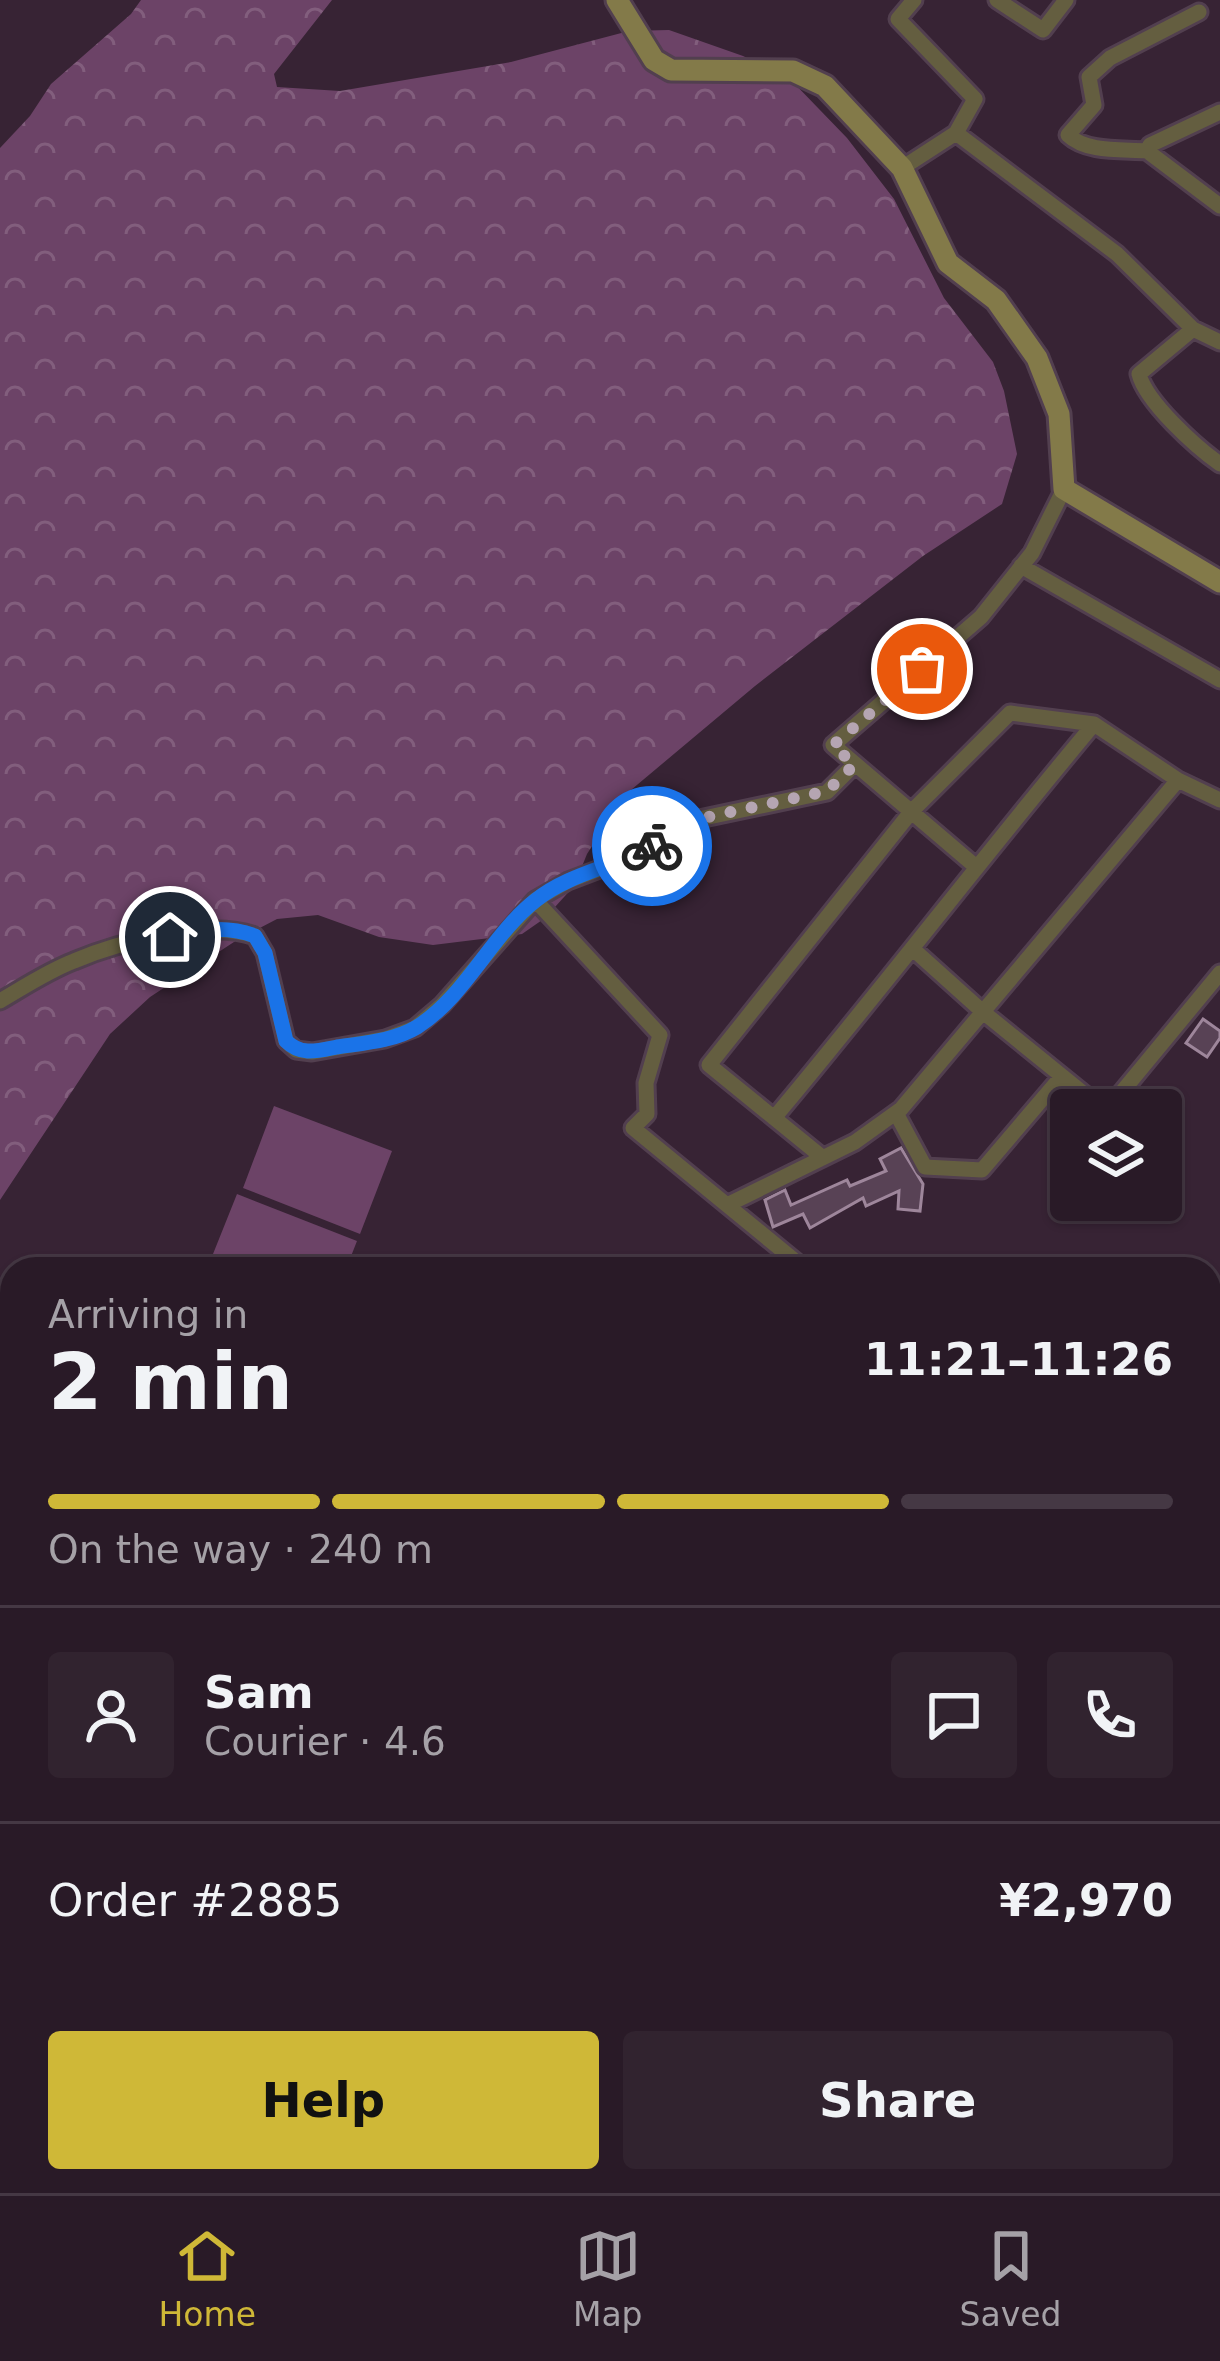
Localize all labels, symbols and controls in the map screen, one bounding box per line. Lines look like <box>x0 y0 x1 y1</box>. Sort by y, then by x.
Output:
pin <box>871 618 973 720</box>
icon: bag <box>889 636 955 702</box>
courier <box>592 786 712 906</box>
icon: bike <box>619 813 685 879</box>
pin <box>119 886 221 988</box>
icon: home <box>137 904 203 970</box>
map controls <box>1050 1089 1182 1221</box>
button: layers <box>1050 1089 1182 1221</box>
text: Arriving in <box>48 1292 248 1337</box>
text: 11:21–11:26 <box>864 1333 1173 1386</box>
text: 2 min <box>48 1337 293 1427</box>
text: On the way · 240 m <box>48 1527 433 1572</box>
button: person <box>48 1652 174 1778</box>
button: chat <box>891 1652 1017 1778</box>
button: phone <box>1047 1652 1173 1778</box>
text: Sam <box>204 1666 314 1719</box>
text: Courier · 4.6 <box>204 1719 446 1764</box>
text: Order #2885 <box>48 1874 342 1927</box>
text: ¥2,970 <box>999 1874 1173 1927</box>
button: Help <box>48 2031 599 2169</box>
button: Share <box>623 2031 1173 2169</box>
tab: Home <box>158 2223 256 2334</box>
tab: Map <box>573 2223 643 2334</box>
tab: Saved <box>960 2223 1061 2334</box>

